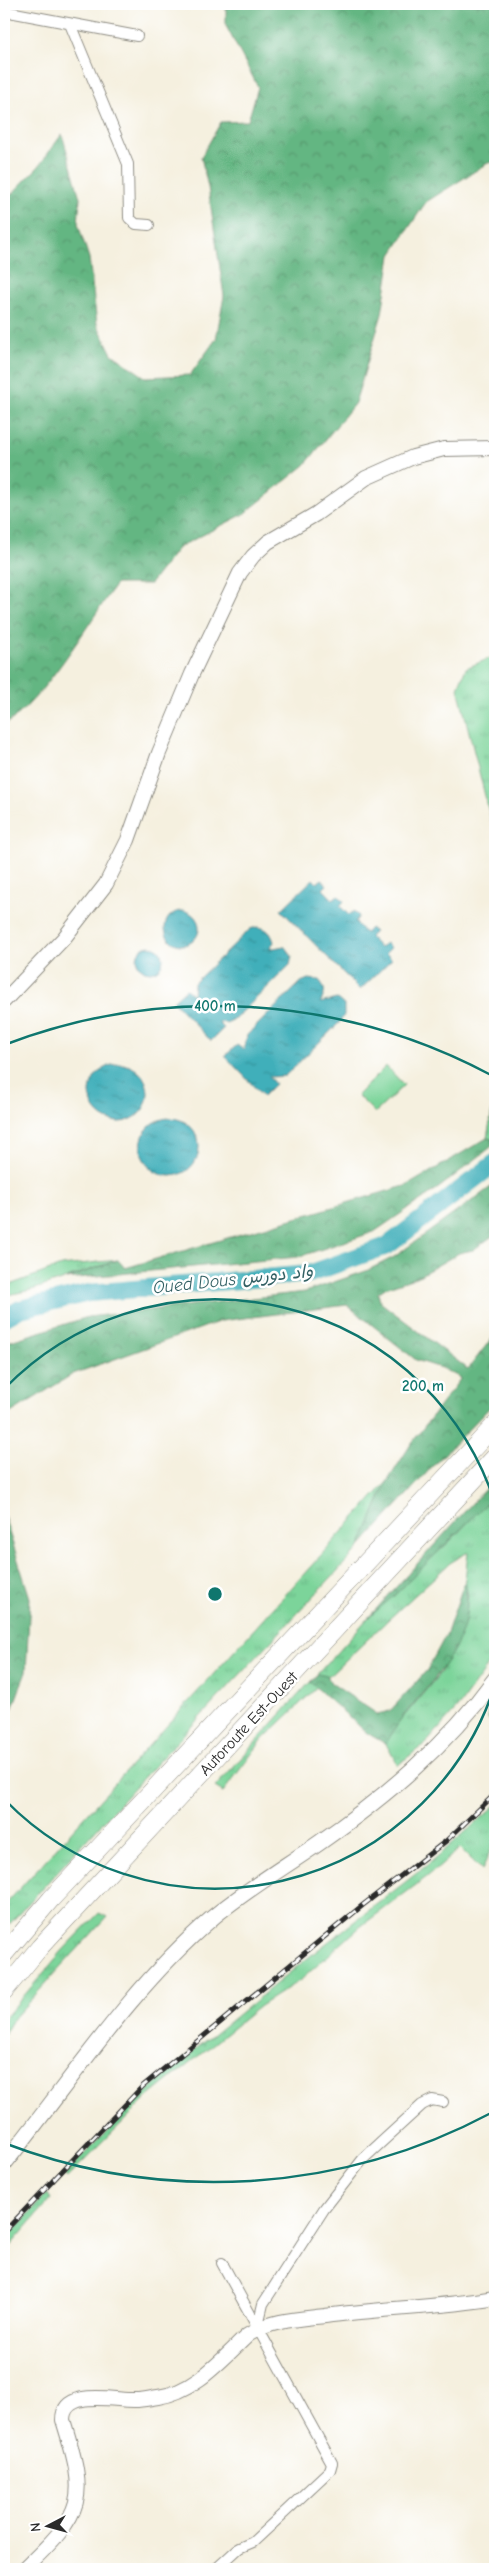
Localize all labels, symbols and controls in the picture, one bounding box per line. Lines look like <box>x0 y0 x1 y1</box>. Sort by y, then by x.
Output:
text: 400 m <box>194 997 236 1015</box>
water label: Oued Dous واد دورس <box>152 1261 315 1298</box>
text: 200 m <box>402 1377 444 1395</box>
centre of rings <box>206 1585 224 1603</box>
street label: Autoroute Est-Ouest <box>196 1668 302 1779</box>
north arrow <box>22 2500 72 2550</box>
text: N <box>27 2522 44 2533</box>

